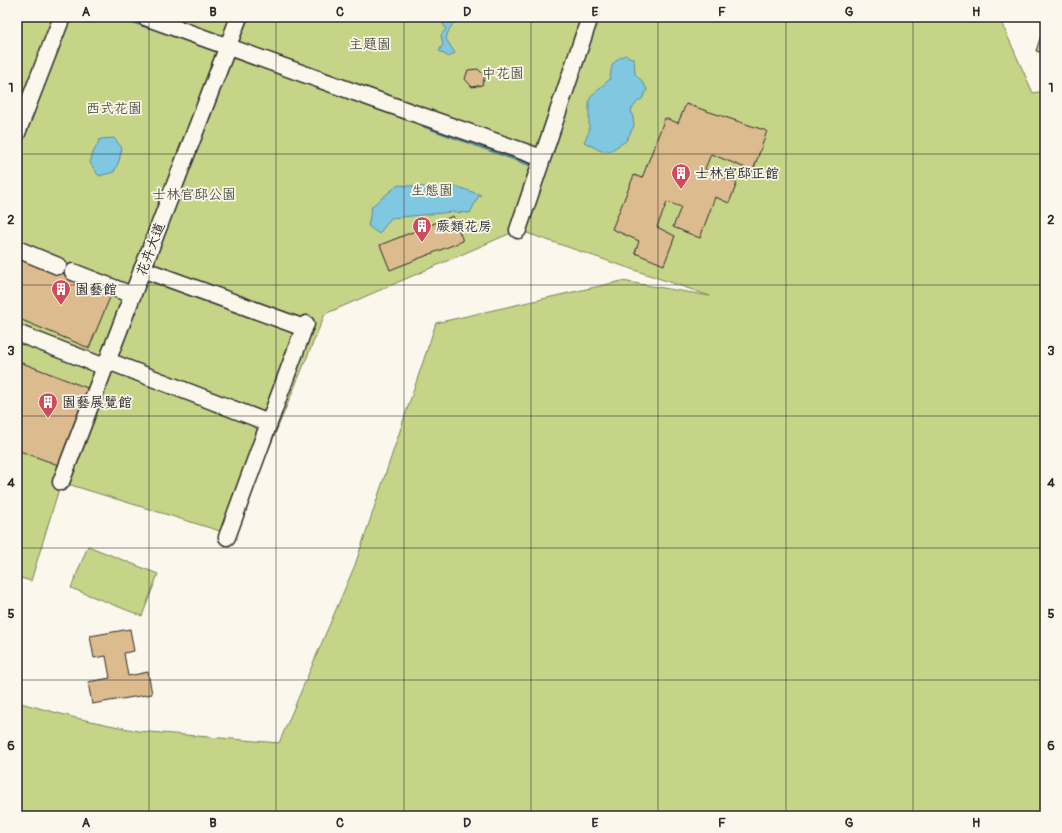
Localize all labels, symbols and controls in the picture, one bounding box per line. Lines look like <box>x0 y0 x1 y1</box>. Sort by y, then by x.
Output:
text: A <box>82 4 91 20</box>
text: B <box>209 4 217 20</box>
text: C <box>336 4 344 20</box>
text: D <box>463 4 471 20</box>
text: E <box>592 4 599 20</box>
text: F <box>718 4 726 20</box>
text: G <box>845 4 854 20</box>
text: H <box>972 4 980 20</box>
park label: 主題園 <box>349 36 391 53</box>
park label: 中花園 <box>482 65 524 82</box>
text: 1 <box>8 80 14 96</box>
text: 1 <box>1048 80 1054 96</box>
park label: 西式花園 <box>86 100 142 117</box>
building icon: 士林官邸正館 <box>670 162 692 190</box>
place label: 士林官邸正館 <box>695 165 779 182</box>
park label: 生態園 <box>411 182 453 199</box>
park label: 士林官邸公園 <box>152 186 236 203</box>
text: 2 <box>7 212 15 228</box>
text: 2 <box>1047 212 1055 228</box>
building icon: 蕨類花房 <box>411 215 433 243</box>
place label: 蕨類花房 <box>436 218 492 235</box>
street label: 花卉大道 <box>132 220 168 278</box>
building icon: 園藝館 <box>50 278 72 306</box>
place label: 園藝館 <box>75 281 117 298</box>
text: 3 <box>7 343 15 359</box>
text: 3 <box>1047 343 1055 359</box>
building icon: 園藝展覽館 <box>37 391 59 419</box>
place label: 園藝展覽館 <box>62 394 132 411</box>
text: 4 <box>7 475 15 491</box>
text: 4 <box>1047 475 1055 491</box>
text: 5 <box>7 606 15 622</box>
text: 5 <box>1047 606 1055 622</box>
text: 6 <box>7 738 15 754</box>
text: 6 <box>1047 738 1055 754</box>
text: A <box>82 815 91 831</box>
text: B <box>209 815 217 831</box>
text: C <box>336 815 344 831</box>
text: D <box>463 815 471 831</box>
text: E <box>592 815 599 831</box>
text: F <box>718 815 726 831</box>
text: G <box>845 815 854 831</box>
text: H <box>972 815 980 831</box>

